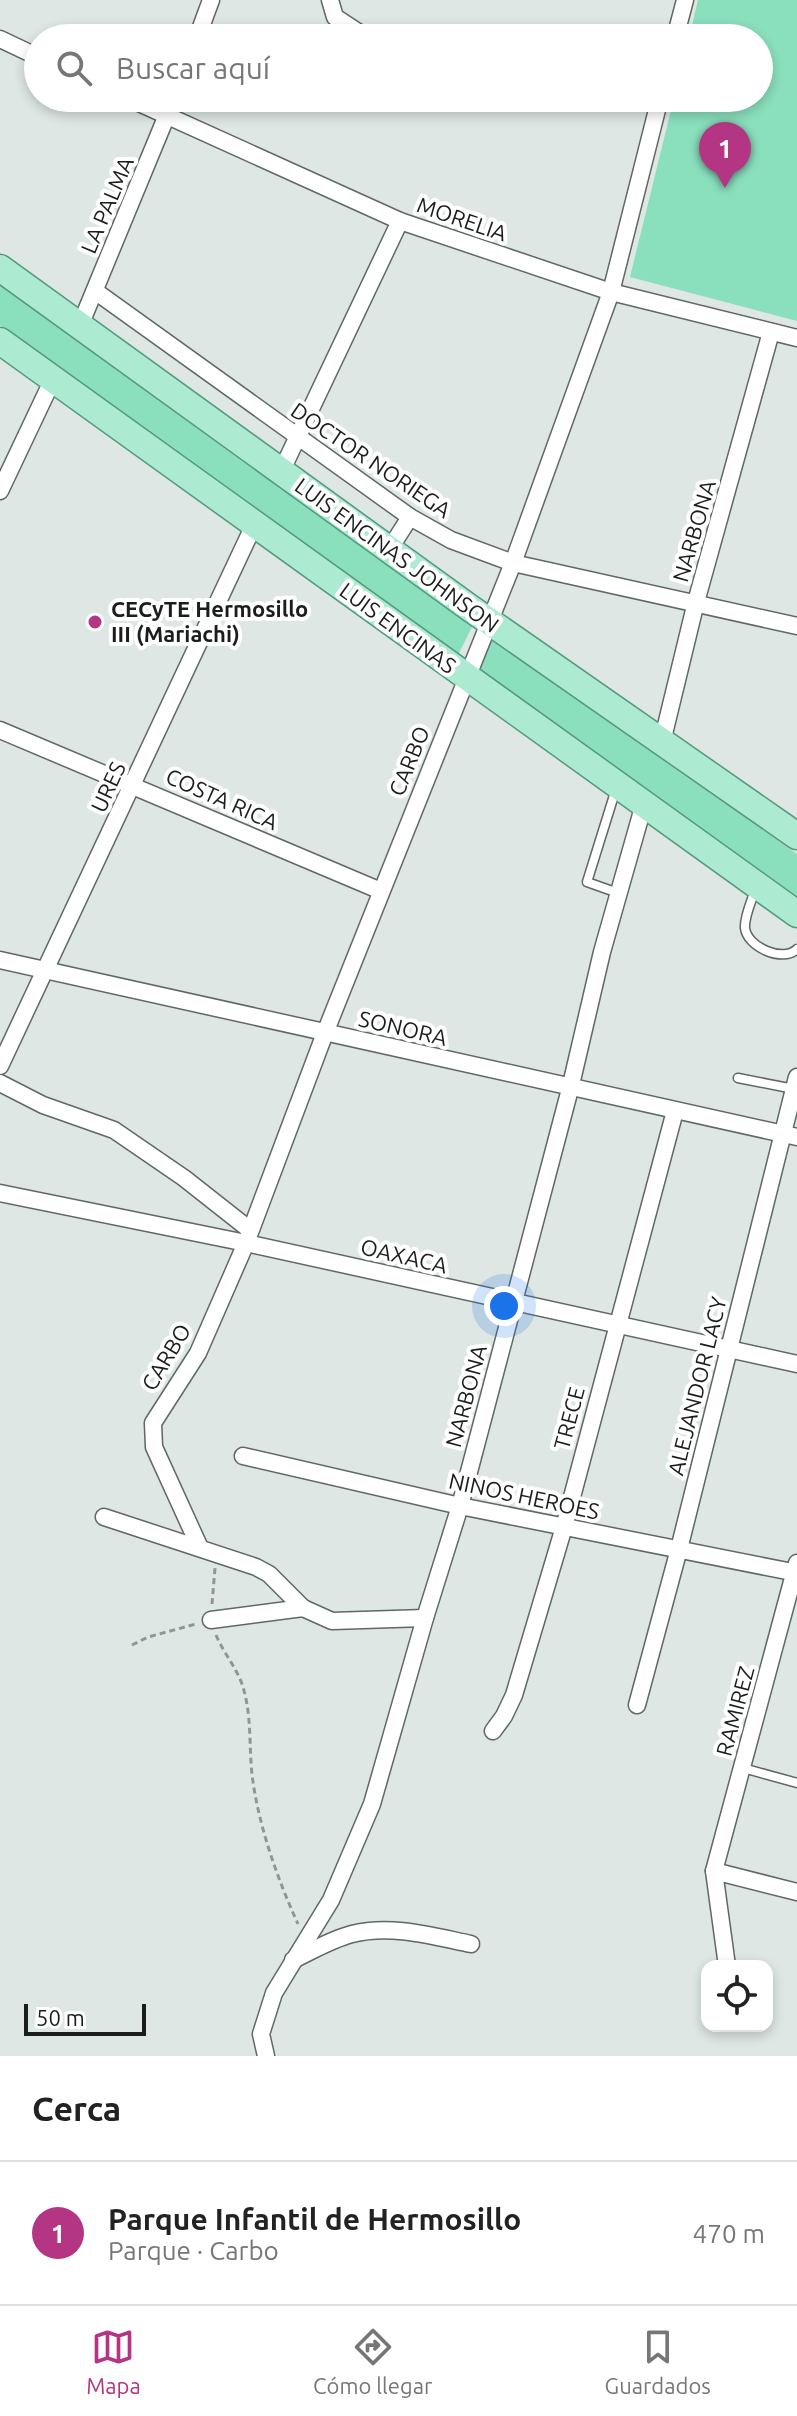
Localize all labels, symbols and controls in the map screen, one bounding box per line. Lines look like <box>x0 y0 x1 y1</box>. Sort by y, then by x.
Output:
search box <box>24 24 773 112</box>
icon: search <box>52 46 96 90</box>
text: Buscar aquí <box>116 51 270 85</box>
pin: 1 <box>699 122 751 188</box>
street label: LA PALMA <box>75 152 138 257</box>
street label: MORELIA <box>414 192 511 246</box>
street label: DOCTOR NORIEGA <box>287 397 456 523</box>
street label: LUIS ENCINAS JOHNSON <box>290 472 504 638</box>
street label: NARBONA <box>667 476 720 585</box>
street label: LUIS ENCINAS <box>335 577 461 679</box>
place label: CECyTE Hermosillo III (Mariachi) <box>111 596 308 647</box>
marker: CECyTE Hermosillo III (Mariachi) <box>86 613 104 631</box>
street label: CARBO <box>383 722 434 799</box>
street label: URES <box>85 758 130 816</box>
street label: COSTA RICA <box>162 763 283 835</box>
street label: SONORA <box>356 1005 450 1050</box>
street label: OAXACA <box>358 1233 451 1278</box>
your location <box>484 1286 524 1326</box>
street label: ALEJANDOR LACY <box>662 1294 731 1478</box>
street label: CARBO <box>136 1319 195 1394</box>
street label: NARBONA <box>440 1341 491 1450</box>
street label: TRECE <box>548 1384 589 1452</box>
street label: NINOS HEROES <box>447 1467 602 1524</box>
street label: RAMIREZ <box>711 1663 758 1759</box>
map controls <box>701 1960 773 2032</box>
button: locate <box>701 1960 773 2032</box>
scale bar <box>24 2000 146 2036</box>
text: 50 m <box>36 2005 85 2030</box>
text: Cerca <box>32 2089 121 2127</box>
text: Parque Infantil de Hermosillo <box>108 2202 521 2236</box>
text: 1 <box>51 2219 65 2248</box>
text: 470 m <box>693 2219 765 2248</box>
text: Parque · Carbo <box>108 2236 279 2265</box>
tab: Mapa <box>86 2325 141 2398</box>
tab: Cómo llegar <box>313 2325 432 2398</box>
tab: Guardados <box>605 2325 711 2398</box>

